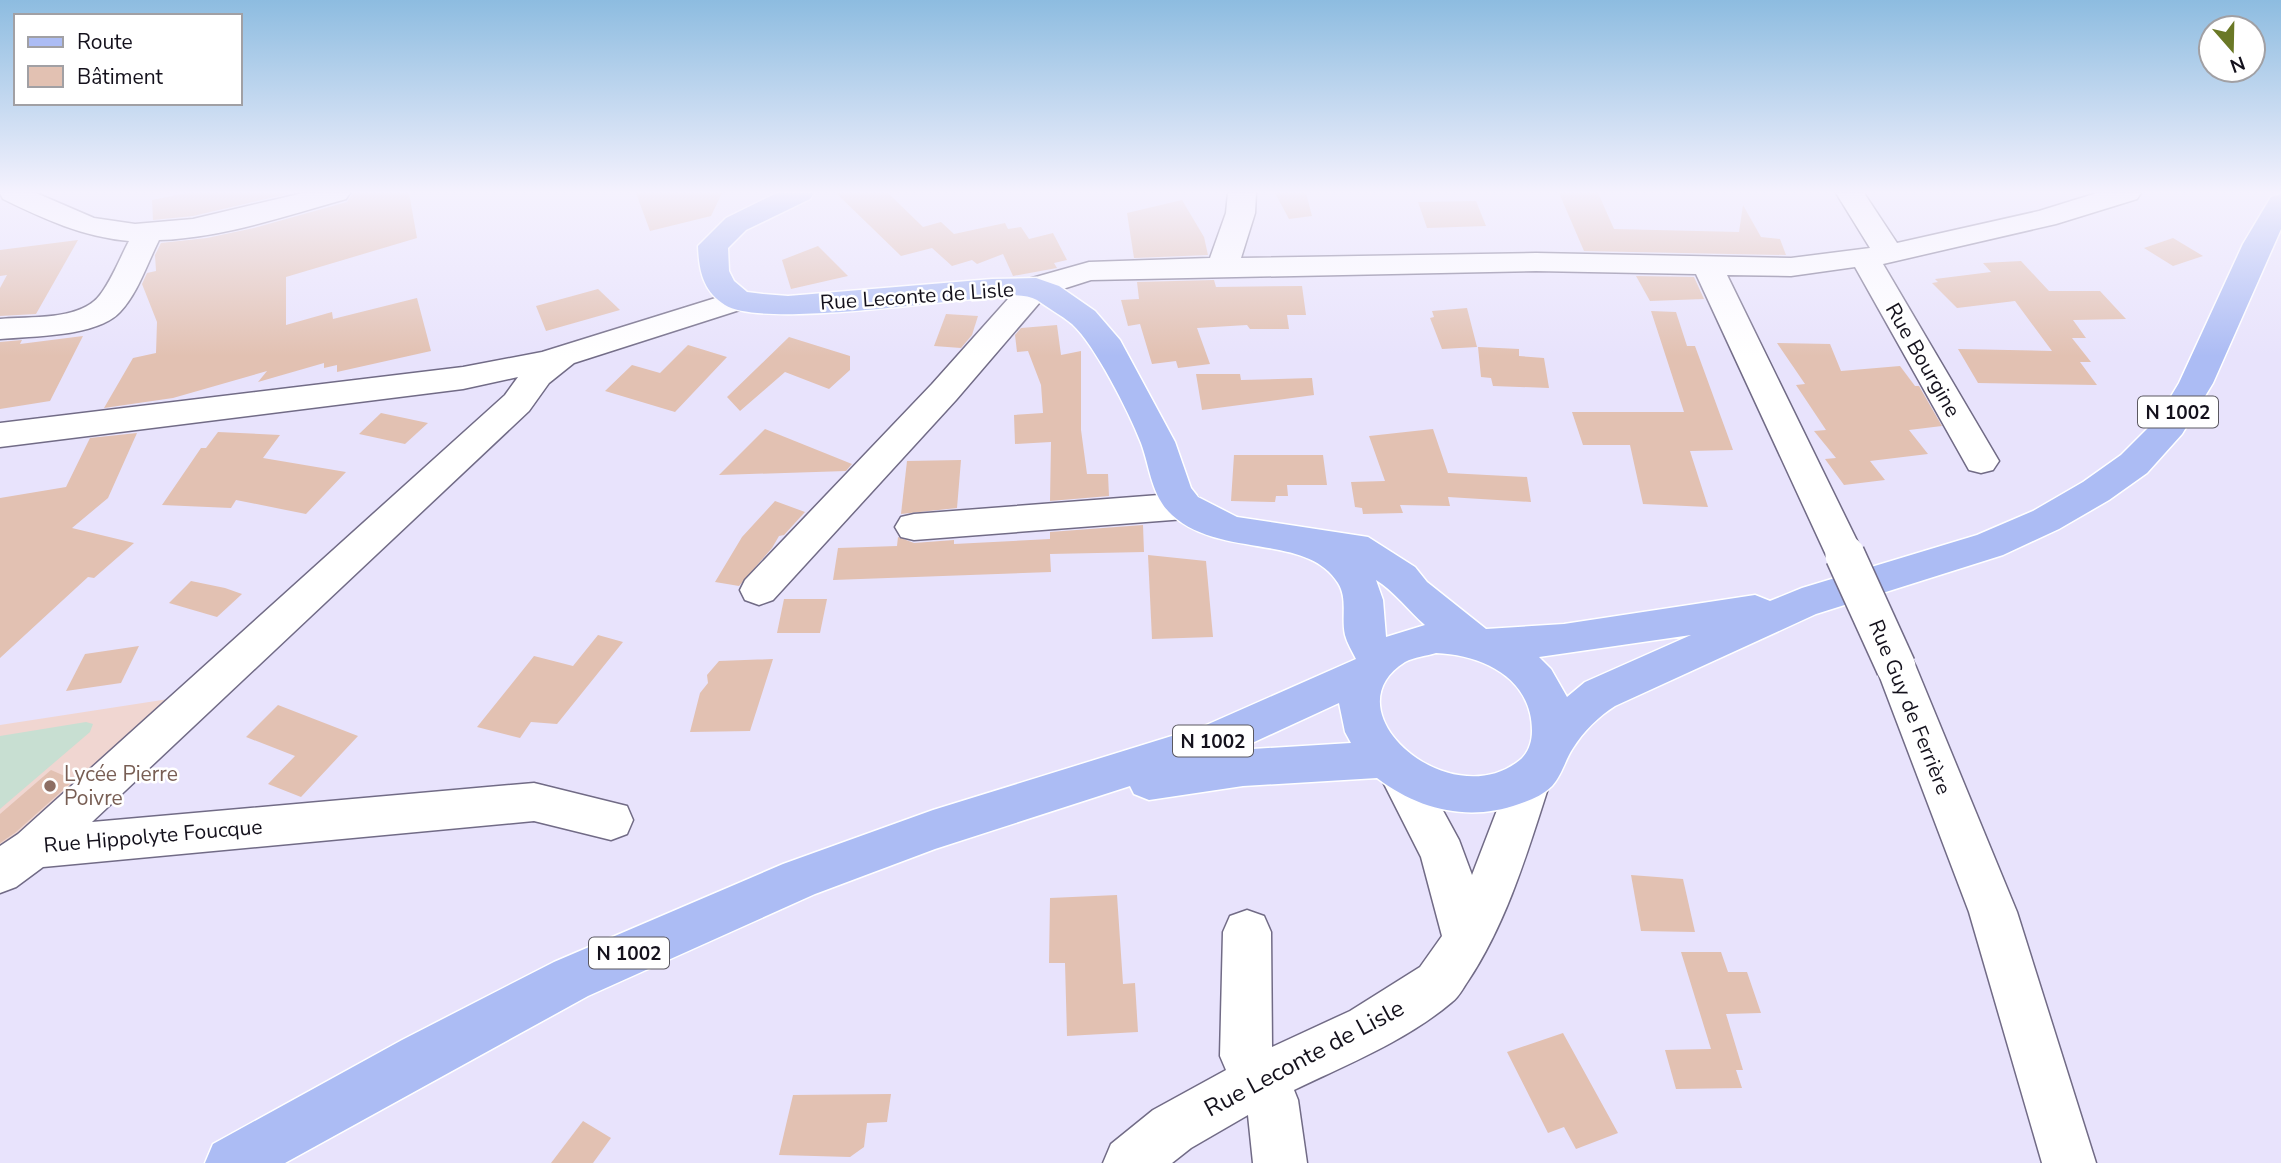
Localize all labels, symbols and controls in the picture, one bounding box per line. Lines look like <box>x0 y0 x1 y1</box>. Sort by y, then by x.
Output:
legend <box>14 14 242 105</box>
north arrow <box>2197 14 2267 84</box>
text: Route <box>77 28 133 56</box>
text: N <box>2226 49 2249 79</box>
text: Bâtiment <box>77 63 164 91</box>
street label: Rue Leconte de Lisle <box>819 275 1015 317</box>
street label: Rue Bourgine <box>1879 298 1967 422</box>
road number: N 1002 <box>2138 396 2218 428</box>
street label: Rue Guy de Ferrière <box>1862 615 1958 799</box>
road number: N 1002 <box>1173 726 1253 756</box>
place label: Lycée Pierre Poivre <box>64 760 178 812</box>
marker: Lycée Pierre Poivre <box>42 778 58 794</box>
street label: Rue Hippolyte Foucque <box>42 812 264 860</box>
road number: N 1002 <box>589 937 669 968</box>
street label: Rue Leconte de Lisle <box>1198 992 1410 1124</box>

